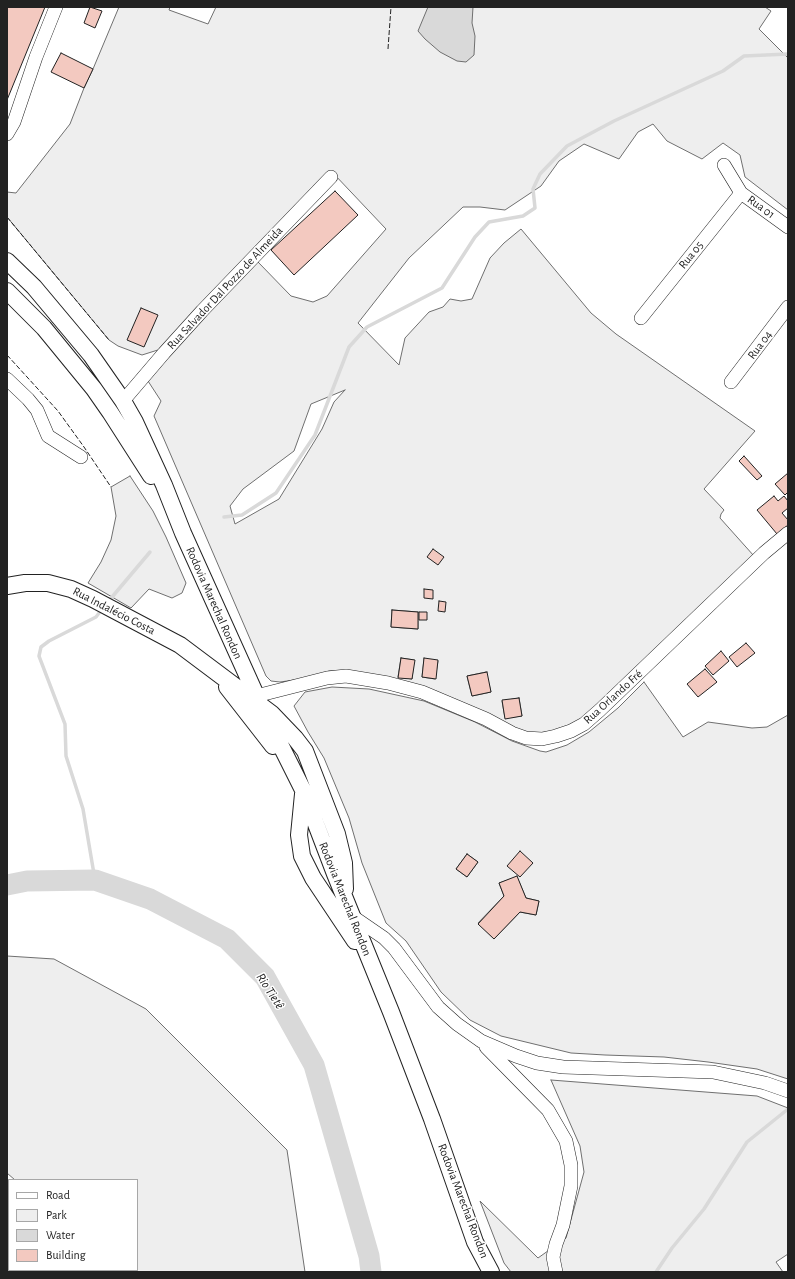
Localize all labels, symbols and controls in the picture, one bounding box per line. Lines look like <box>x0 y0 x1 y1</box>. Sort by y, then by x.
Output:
street label: Rua 01 <box>744 192 778 222</box>
street label: Rua Salvador Dal Pozzo de Almeida <box>164 223 286 353</box>
street label: Rua 05 <box>676 238 706 272</box>
street label: Rua 04 <box>745 328 775 362</box>
street label: Rodovia Marechal Rondon <box>183 545 245 661</box>
street label: Rua Indalécio Costa <box>70 584 158 638</box>
street label: Rua Orlando Fré <box>581 667 645 727</box>
street label: Rodovia Marechal Rondon <box>316 840 374 958</box>
water label: Rio Tietê <box>253 970 287 1012</box>
street label: Rodovia Marechal Rondon <box>435 1142 491 1260</box>
legend <box>8 1179 138 1271</box>
text: Road <box>46 1189 70 1201</box>
text: Park <box>46 1209 67 1221</box>
text: Water <box>46 1229 75 1241</box>
text: Building <box>46 1249 86 1261</box>

